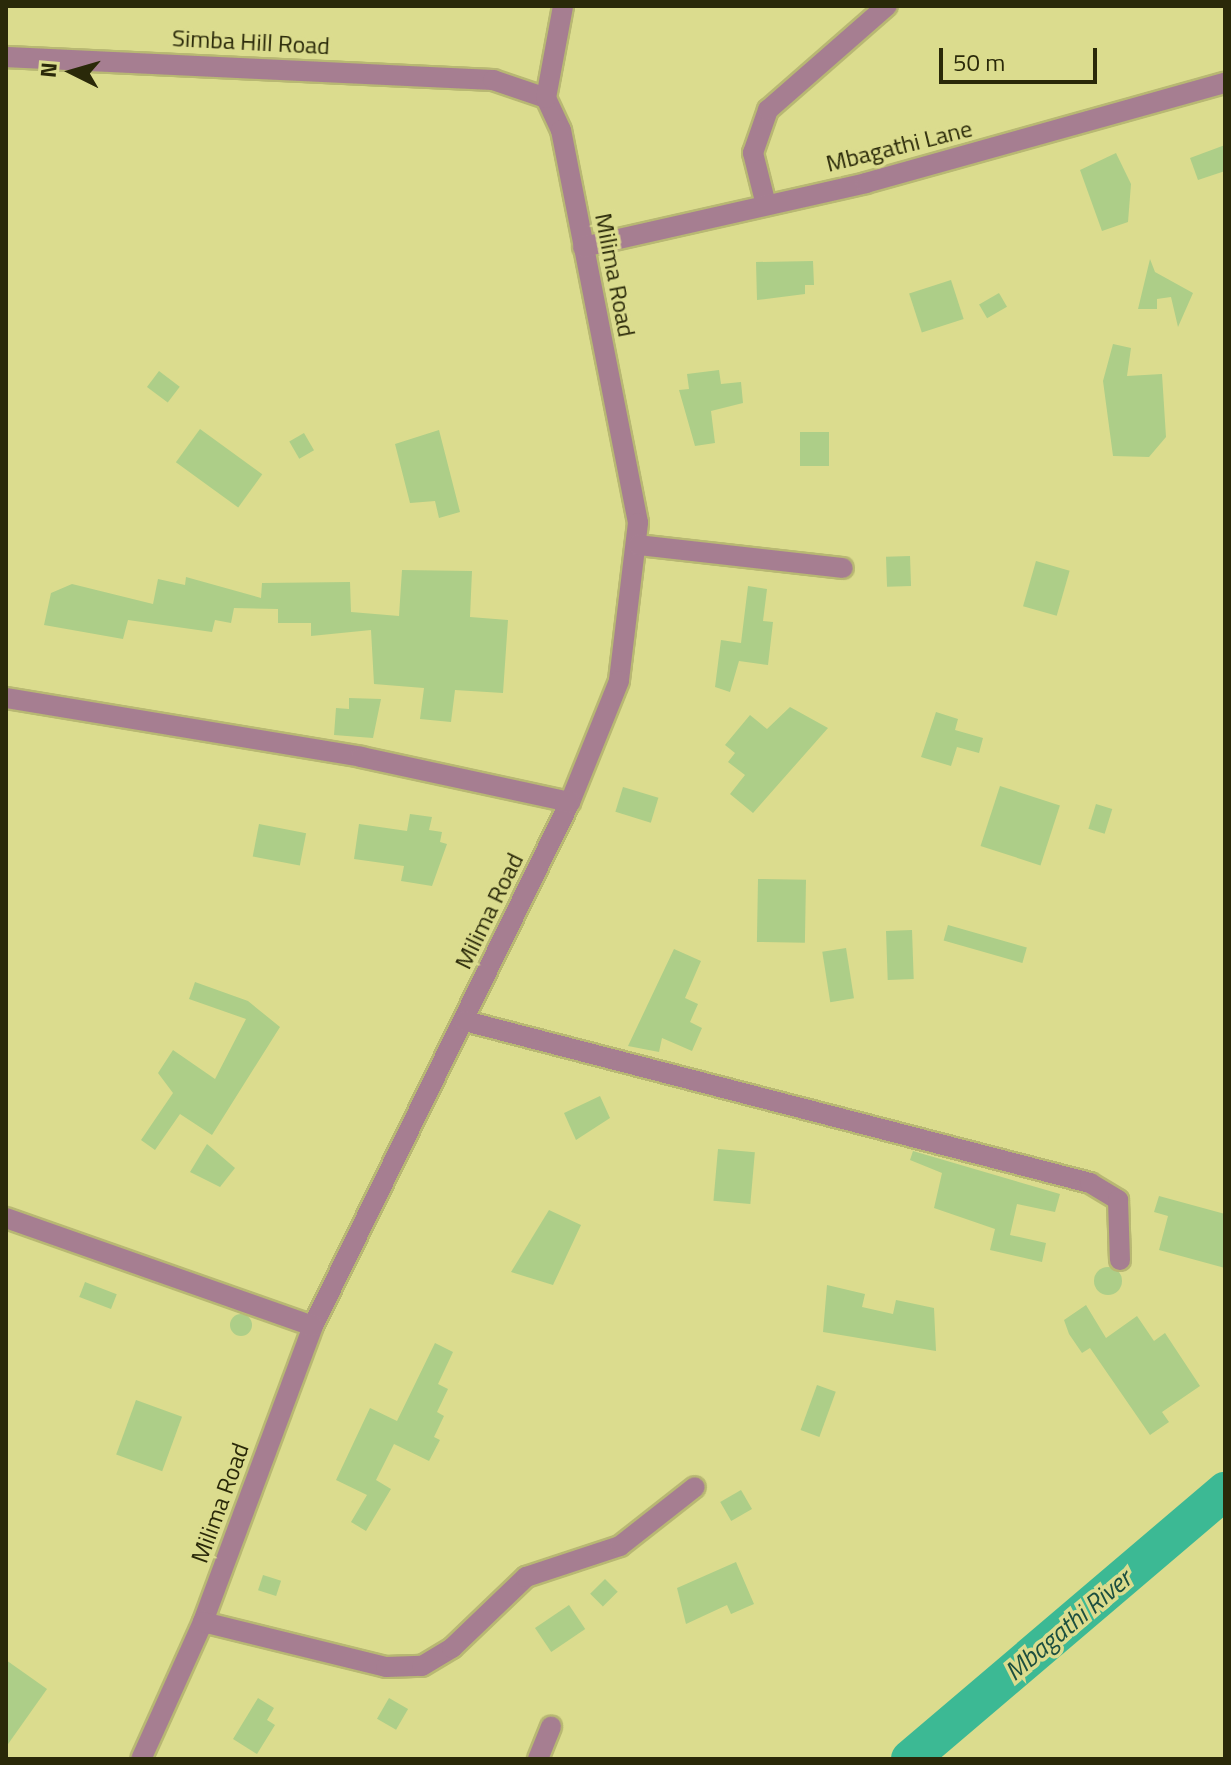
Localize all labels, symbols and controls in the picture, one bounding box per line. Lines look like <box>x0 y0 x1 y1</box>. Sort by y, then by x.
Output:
street label: Simba Hill Road <box>171 23 331 61</box>
north arrow <box>32 32 112 112</box>
scale bar <box>943 32 1101 82</box>
text: 50 m <box>953 44 1005 80</box>
text: N <box>30 61 66 79</box>
street label: Mbagathi Lane <box>823 114 975 178</box>
street label: Milima Road <box>589 211 641 339</box>
street label: Milima Road <box>449 848 529 974</box>
street label: Milima Road <box>185 1439 255 1567</box>
water label: Mbagathi River <box>998 1563 1138 1687</box>

